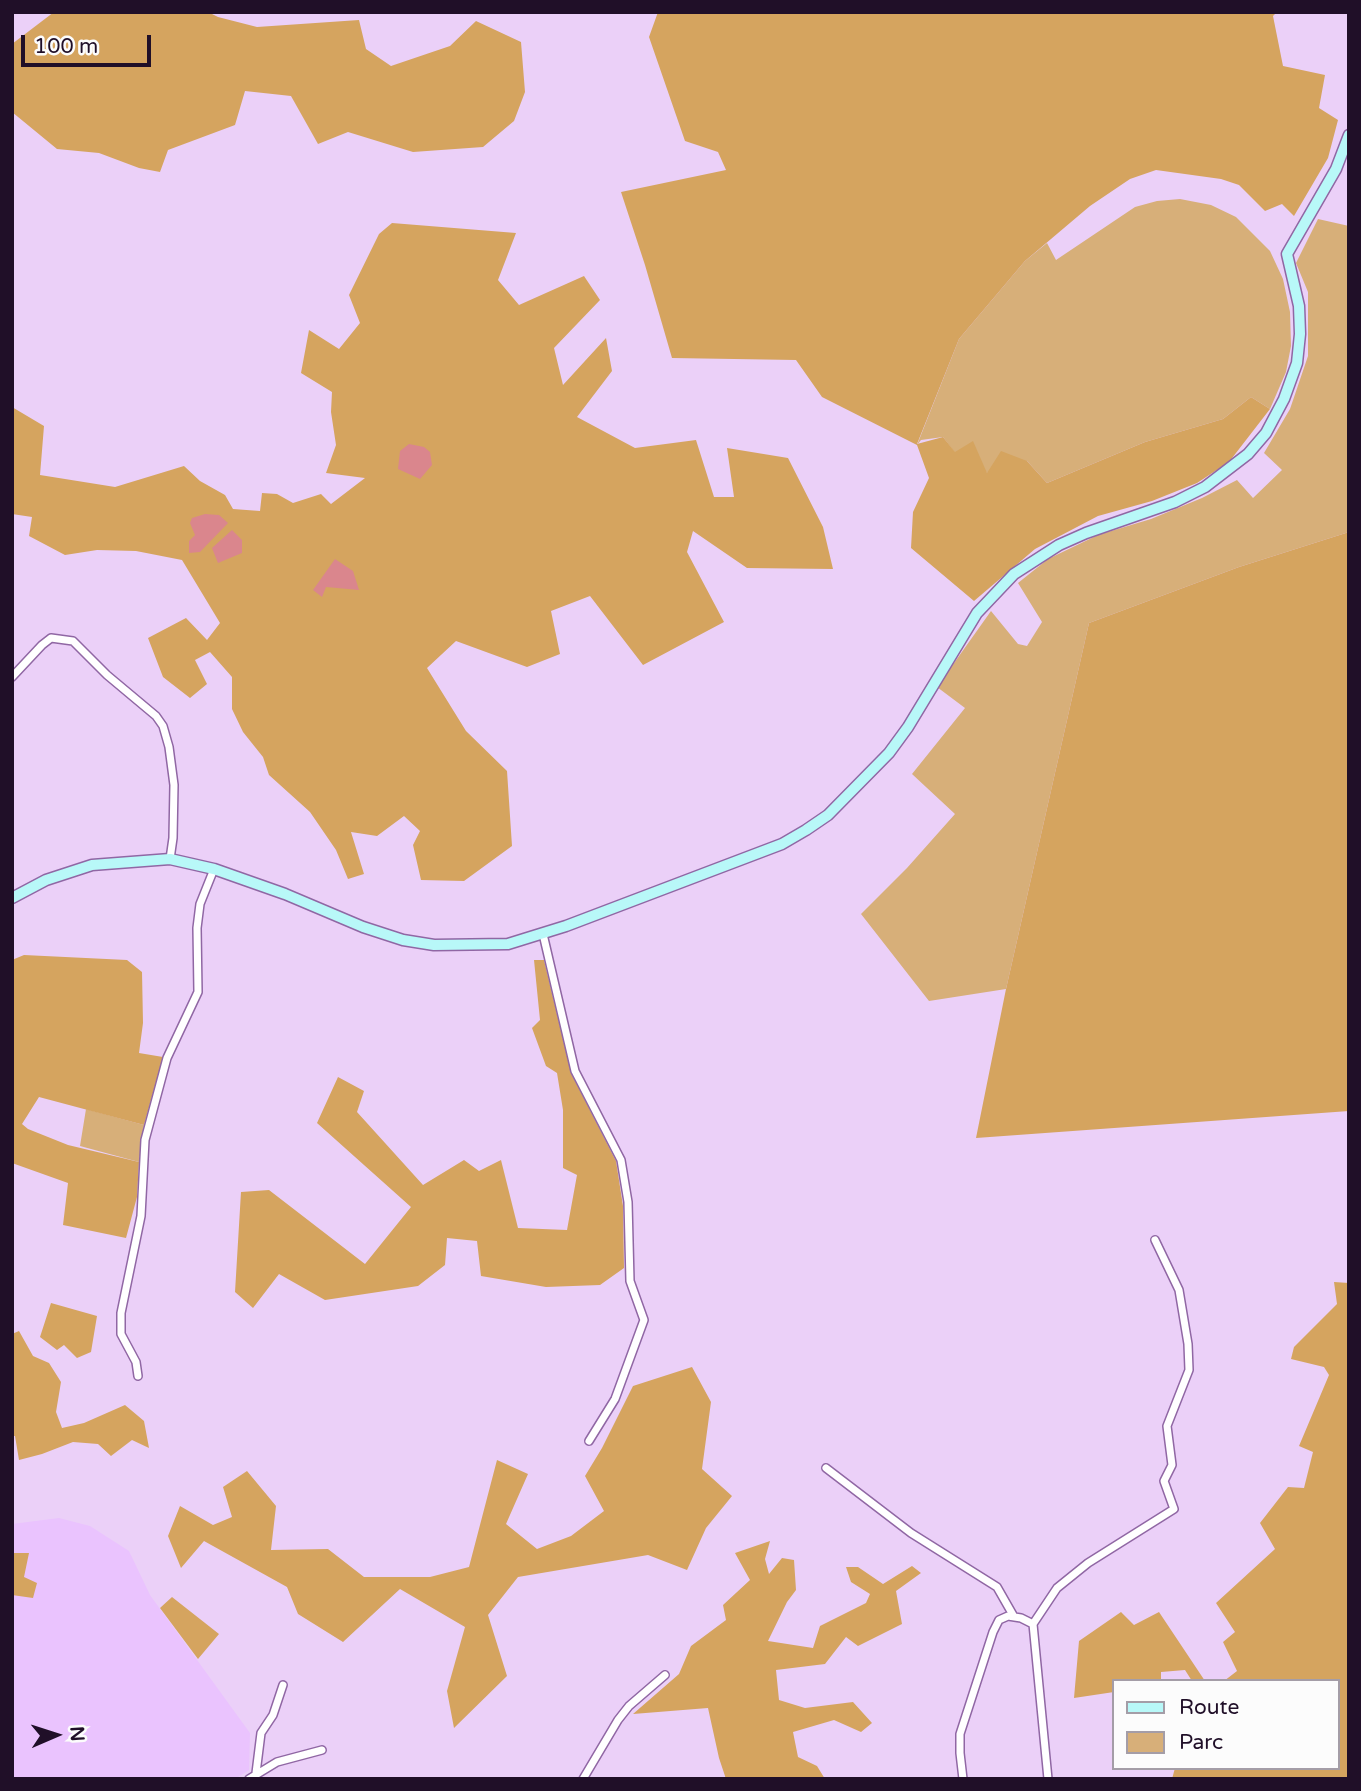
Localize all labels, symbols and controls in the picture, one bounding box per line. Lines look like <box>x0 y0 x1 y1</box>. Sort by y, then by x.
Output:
scale bar <box>24 21 154 65</box>
text: 100 m <box>34 34 98 59</box>
legend <box>1112 1679 1340 1770</box>
text: Route <box>1179 1695 1239 1720</box>
north arrow <box>21 1700 91 1770</box>
text: N <box>66 1726 88 1742</box>
text: Parc <box>1179 1730 1223 1755</box>

